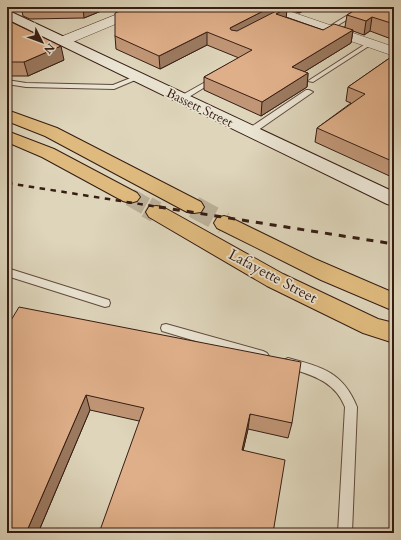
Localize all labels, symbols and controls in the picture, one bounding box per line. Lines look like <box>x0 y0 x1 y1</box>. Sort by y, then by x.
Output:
north arrow <box>22 22 62 62</box>
text: N <box>40 40 58 57</box>
street label: Bassett Street <box>163 84 236 132</box>
street label: Lafayette Street <box>225 244 321 308</box>

